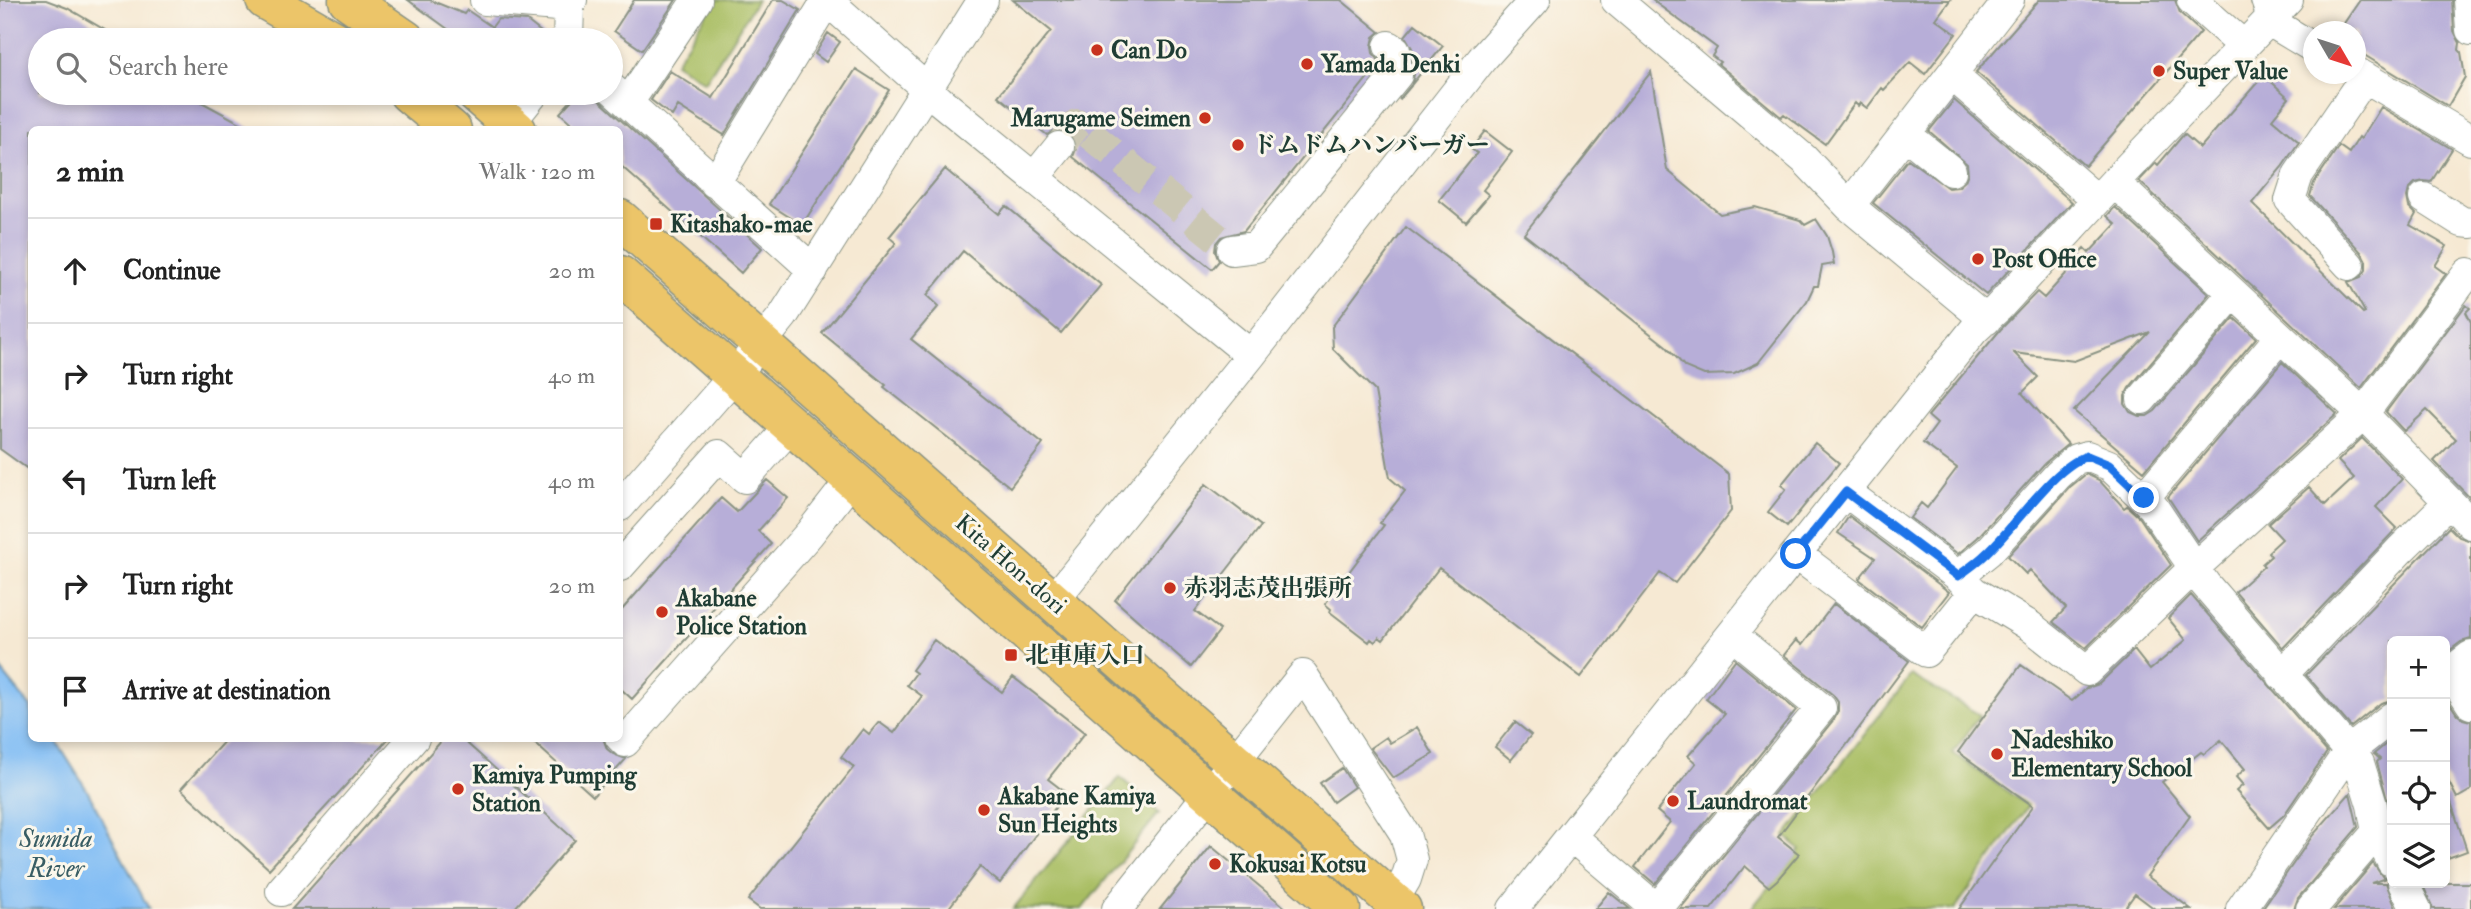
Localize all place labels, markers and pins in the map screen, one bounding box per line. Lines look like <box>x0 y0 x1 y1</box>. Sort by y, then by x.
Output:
place label: Can Do <box>1111 35 1187 66</box>
marker: Can Do <box>1089 42 1105 58</box>
place label: Yamada Denki <box>1320 49 1461 80</box>
marker: Yamada Denki <box>1299 56 1315 72</box>
place label: Super Value <box>2173 56 2288 87</box>
marker: Super Value <box>2151 63 2167 79</box>
place label: Marugame Seimen <box>1010 103 1192 134</box>
marker: Marugame Seimen <box>1197 110 1213 126</box>
place label: ドムドムハンバーガー <box>1252 130 1490 161</box>
marker: ドムドムハンバーガー <box>1230 137 1246 153</box>
place label: Kitashako-mae <box>670 209 813 240</box>
marker: Kitashako-mae <box>648 216 664 232</box>
place label: Post Office <box>1992 244 2097 275</box>
marker: Post Office <box>1970 251 1986 267</box>
place label: 赤羽志茂出張所 <box>1184 573 1352 604</box>
marker: 赤羽志茂出張所 <box>1162 580 1178 596</box>
place label: Akabane Police Station <box>675 583 808 642</box>
marker: Akabane Police Station <box>654 604 670 620</box>
place label: 北車庫入口 <box>1025 640 1145 671</box>
marker: 北車庫入口 <box>1003 647 1019 663</box>
place label: Nadeshiko Elementary School <box>2010 725 2193 784</box>
marker: Nadeshiko Elementary School <box>1989 746 2005 762</box>
place label: Kamiya Pumping Station <box>472 760 638 819</box>
marker: Kamiya Pumping Station <box>450 781 466 797</box>
place label: Akabane Kamiya Sun Heights <box>997 781 1157 840</box>
place label: Laundromat <box>1687 786 1808 817</box>
marker: Laundromat <box>1665 793 1681 809</box>
marker: Akabane Kamiya Sun Heights <box>976 802 992 818</box>
place label: Kokusai Kotsu <box>1229 849 1367 880</box>
marker: Kokusai Kotsu <box>1207 856 1223 872</box>

